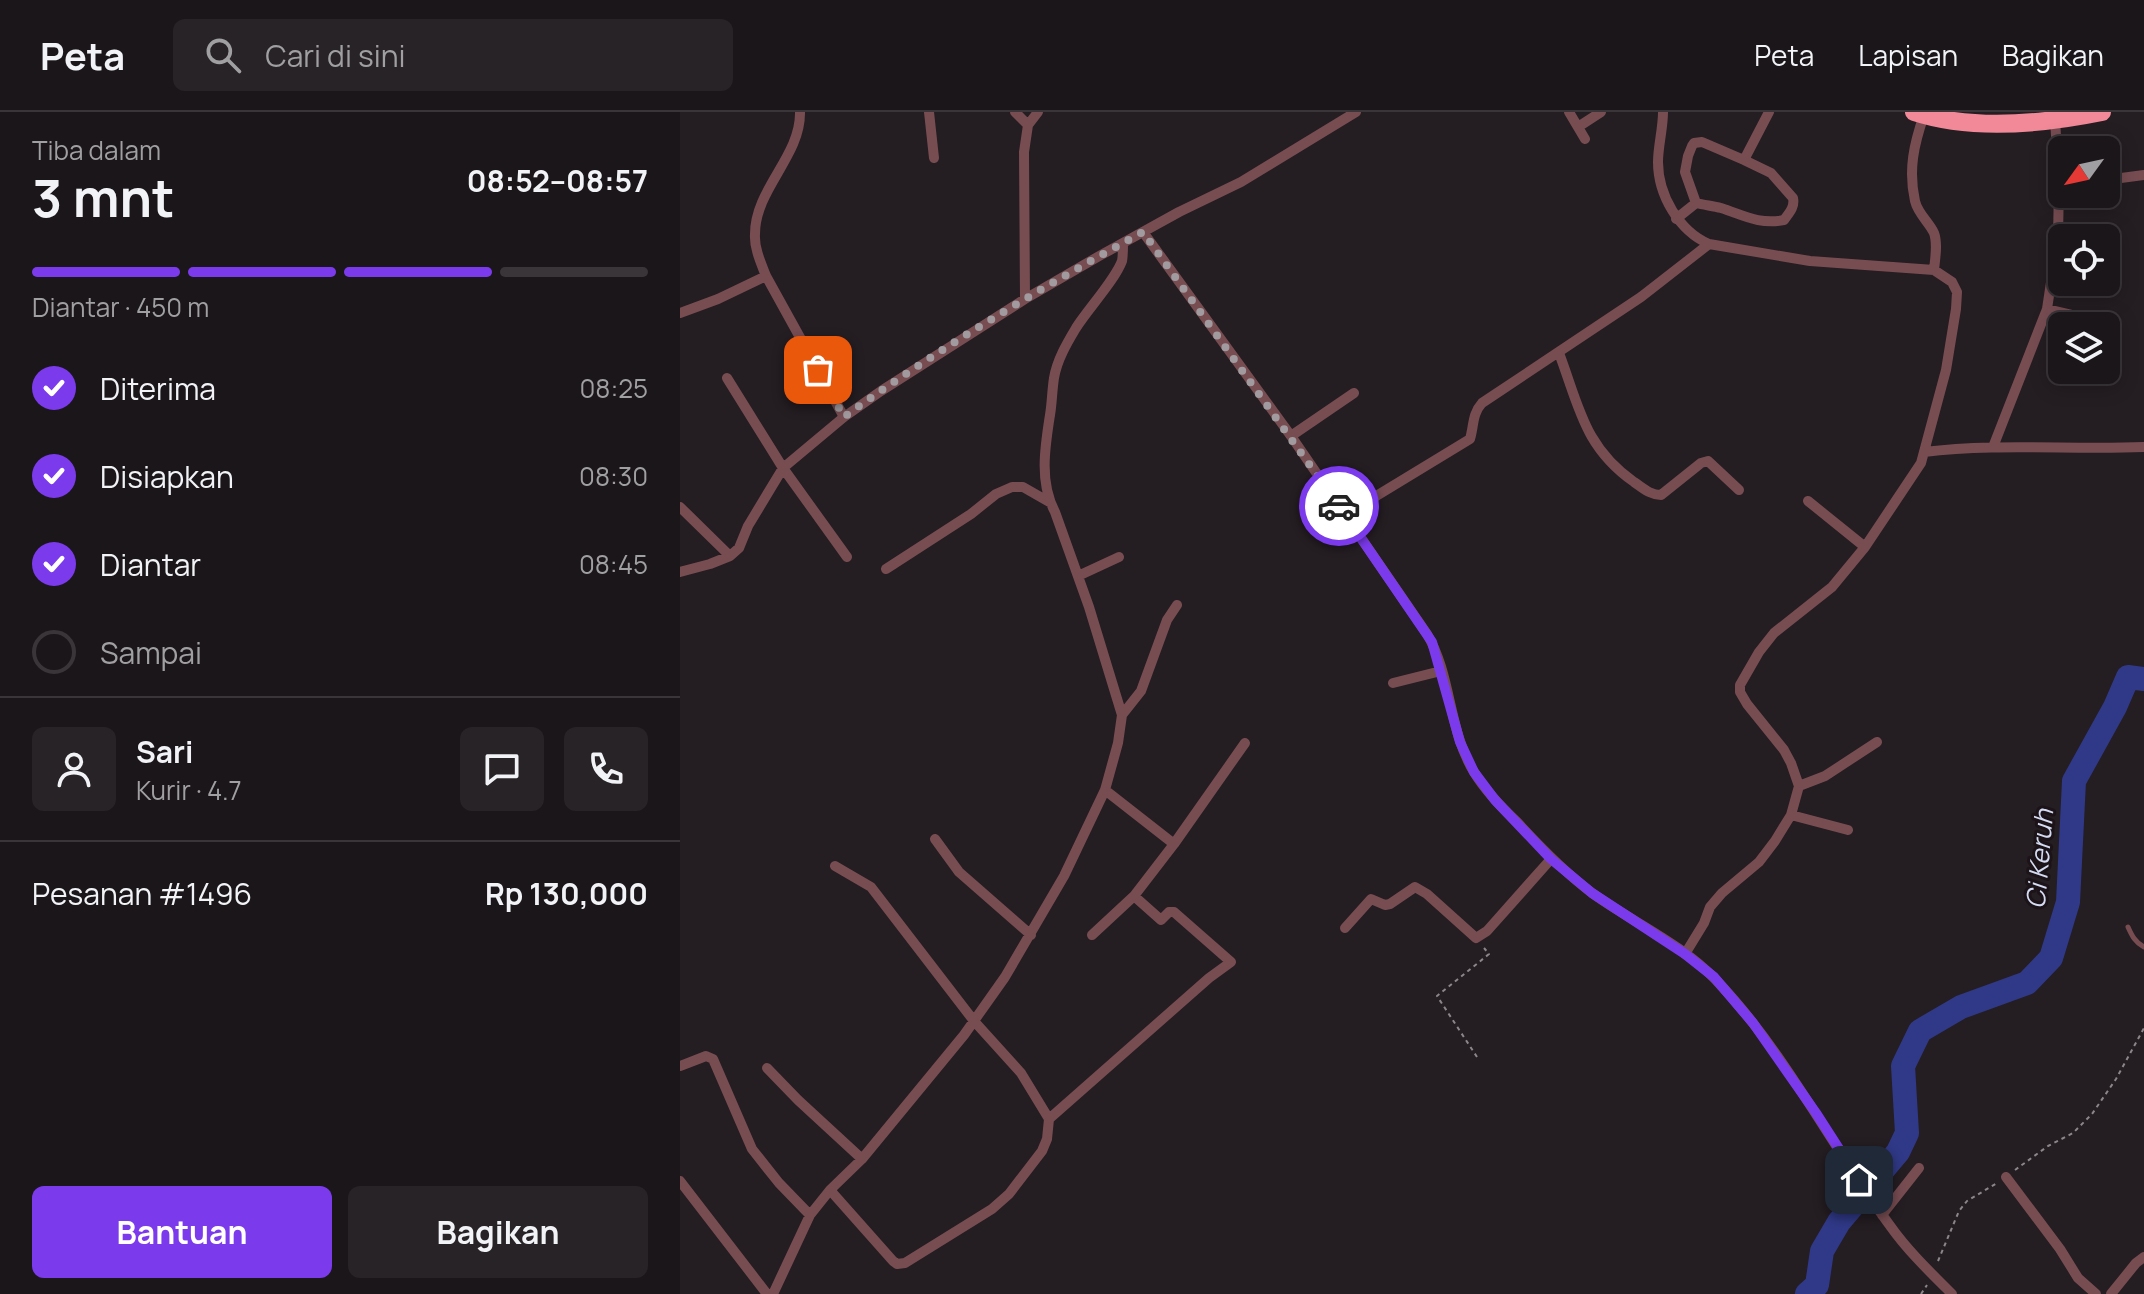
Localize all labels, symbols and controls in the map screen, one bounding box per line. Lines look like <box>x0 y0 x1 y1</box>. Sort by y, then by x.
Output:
search box <box>173 19 733 91</box>
text: Peta <box>40 29 125 81</box>
icon: search <box>201 33 245 77</box>
text: Cari di sini <box>265 35 405 76</box>
text: Peta <box>1754 36 1814 74</box>
text: Lapisan <box>1858 36 1958 74</box>
text: Bagikan <box>2002 36 2104 74</box>
text: Tiba dalam <box>32 132 161 168</box>
north arrow <box>2048 136 2120 208</box>
map controls <box>2048 136 2120 384</box>
text: 08:52–08:57 <box>467 160 648 201</box>
text: 3 mnt <box>32 162 174 233</box>
button: locate <box>2048 224 2120 296</box>
text: Diantar · 450 m <box>32 289 209 325</box>
button: layers <box>2048 312 2120 384</box>
pin <box>784 336 852 404</box>
icon: bag <box>796 348 840 392</box>
icon: check <box>32 366 76 410</box>
text: Diterima <box>100 368 216 409</box>
text: 08:25 <box>579 370 648 406</box>
icon: check <box>32 454 76 498</box>
text: Disiapkan <box>100 456 234 497</box>
text: 08:30 <box>579 458 648 494</box>
courier <box>1299 466 1379 546</box>
icon: car <box>1317 484 1361 528</box>
icon: check <box>32 542 76 586</box>
text: Diantar <box>100 544 201 585</box>
text: 08:45 <box>579 546 648 582</box>
text: Sampai <box>100 632 202 673</box>
button: person <box>32 727 116 811</box>
button: chat <box>460 727 544 811</box>
button: phone <box>564 727 648 811</box>
text: Sari <box>136 731 193 772</box>
text: Kurir · 4.7 <box>136 772 242 808</box>
water label: Ci Keruh <box>2017 806 2061 910</box>
text: Pesanan #1496 <box>32 873 252 914</box>
text: Rp 130,000 <box>485 873 648 914</box>
pin <box>1825 1146 1893 1214</box>
icon: home <box>1837 1158 1881 1202</box>
button: Bantuan <box>32 1186 332 1278</box>
button: Bagikan <box>348 1186 648 1278</box>

